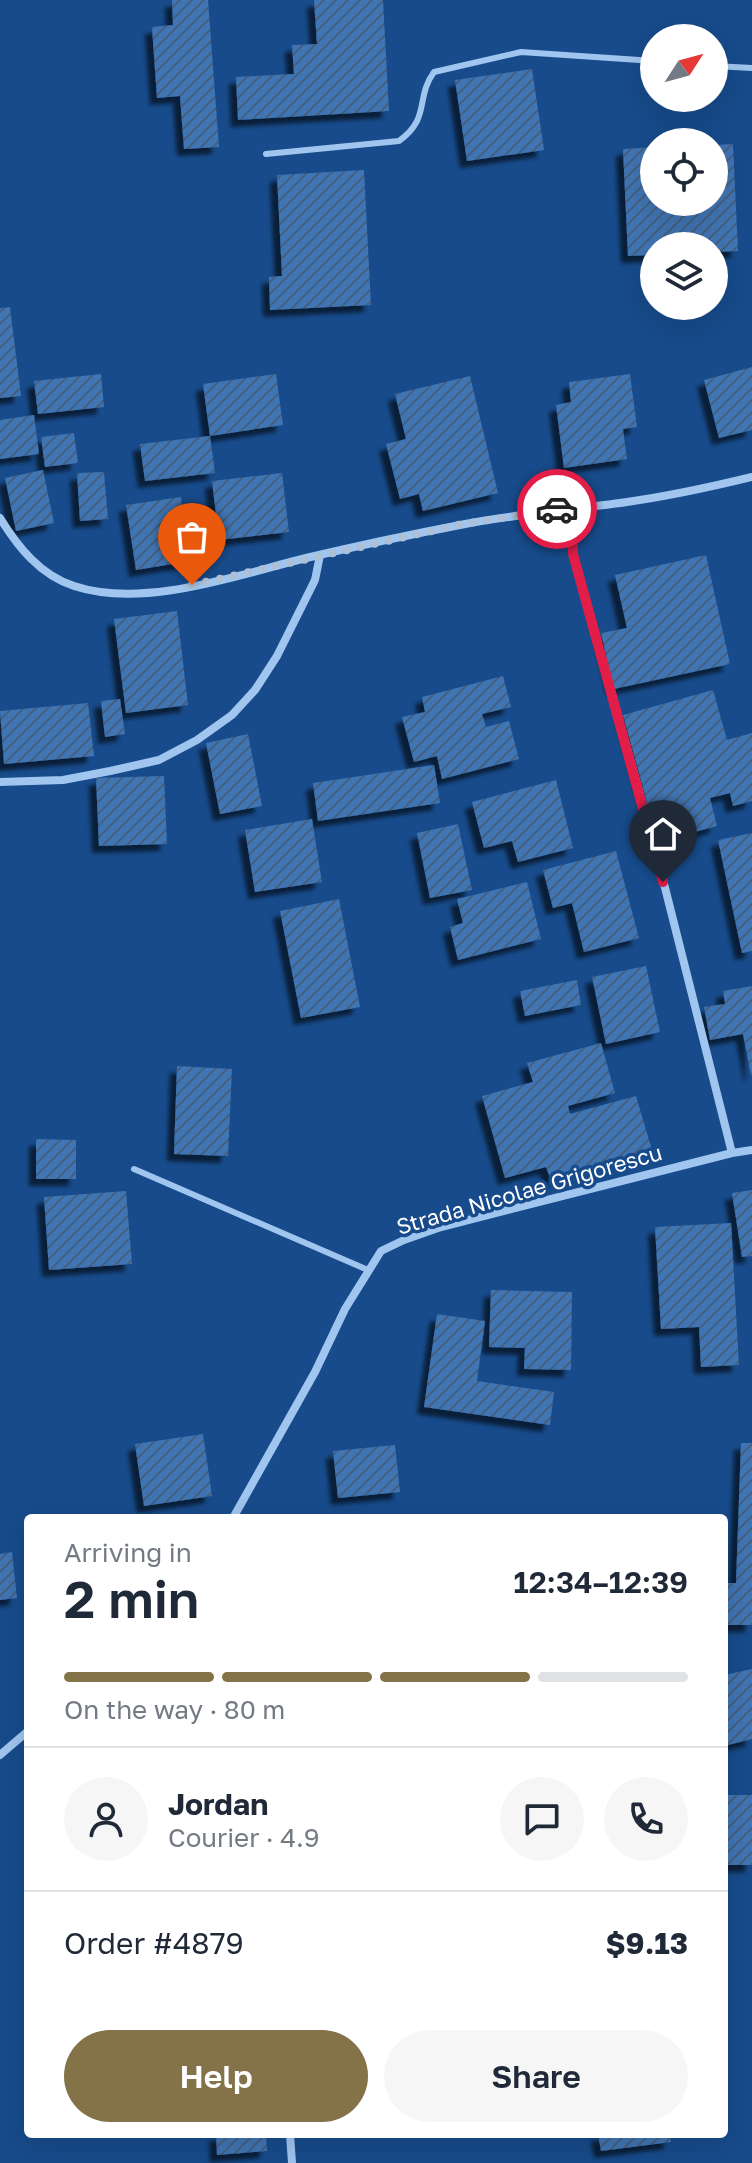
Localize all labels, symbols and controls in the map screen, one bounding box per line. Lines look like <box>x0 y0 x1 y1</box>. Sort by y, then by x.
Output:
north arrow <box>640 24 728 112</box>
map controls <box>640 24 728 320</box>
button: locate <box>640 128 728 216</box>
button: layers <box>640 232 728 320</box>
courier <box>517 469 597 549</box>
icon: car <box>535 487 579 531</box>
pin <box>158 503 226 585</box>
icon: bag <box>170 515 214 559</box>
pin <box>629 800 697 882</box>
icon: home <box>641 812 685 856</box>
street label: Strada Nicolae Grigorescu <box>393 1138 665 1240</box>
text: Arriving in <box>64 1537 192 1568</box>
text: 12:34–12:39 <box>514 1564 688 1600</box>
text: 2 min <box>64 1567 199 1629</box>
text: On the way · 80 m <box>64 1694 285 1725</box>
button: person <box>64 1777 148 1861</box>
button: chat <box>500 1777 584 1861</box>
button: phone <box>604 1777 688 1861</box>
text: Jordan <box>168 1786 268 1822</box>
text: Courier · 4.9 <box>168 1822 320 1853</box>
text: Order #4879 <box>64 1925 244 1961</box>
text: $9.13 <box>606 1925 688 1961</box>
button: Help <box>64 2030 368 2122</box>
button: Share <box>384 2030 688 2122</box>

